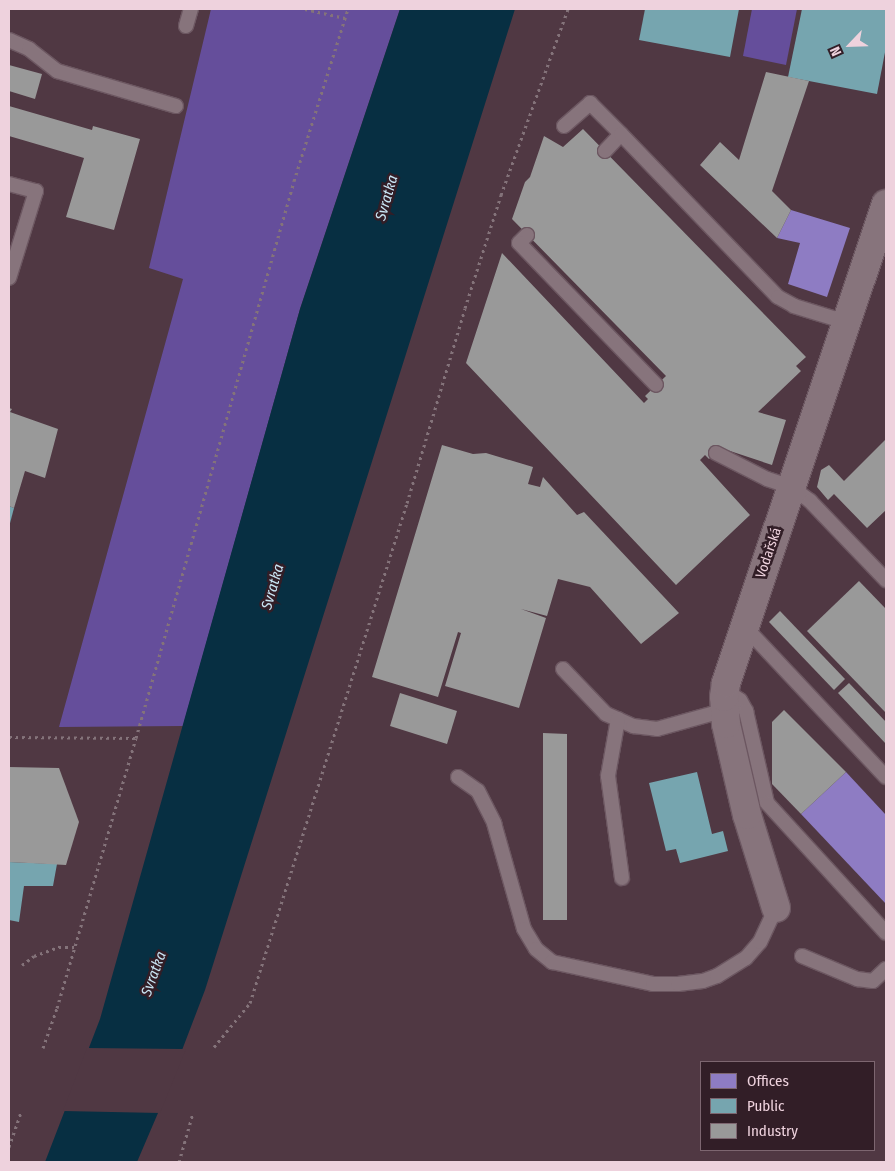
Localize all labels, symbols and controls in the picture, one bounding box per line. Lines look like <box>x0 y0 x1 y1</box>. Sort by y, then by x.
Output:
north arrow <box>825 20 875 70</box>
text: N <box>826 44 845 59</box>
water label: Svratka <box>372 173 402 223</box>
street label: Vodařská <box>753 526 785 580</box>
water label: Svratka <box>258 562 288 612</box>
water label: Svratka <box>138 949 170 999</box>
legend <box>700 1061 875 1151</box>
text: Offices <box>747 1072 789 1090</box>
text: Public <box>747 1097 784 1115</box>
text: Industry <box>747 1122 798 1140</box>

